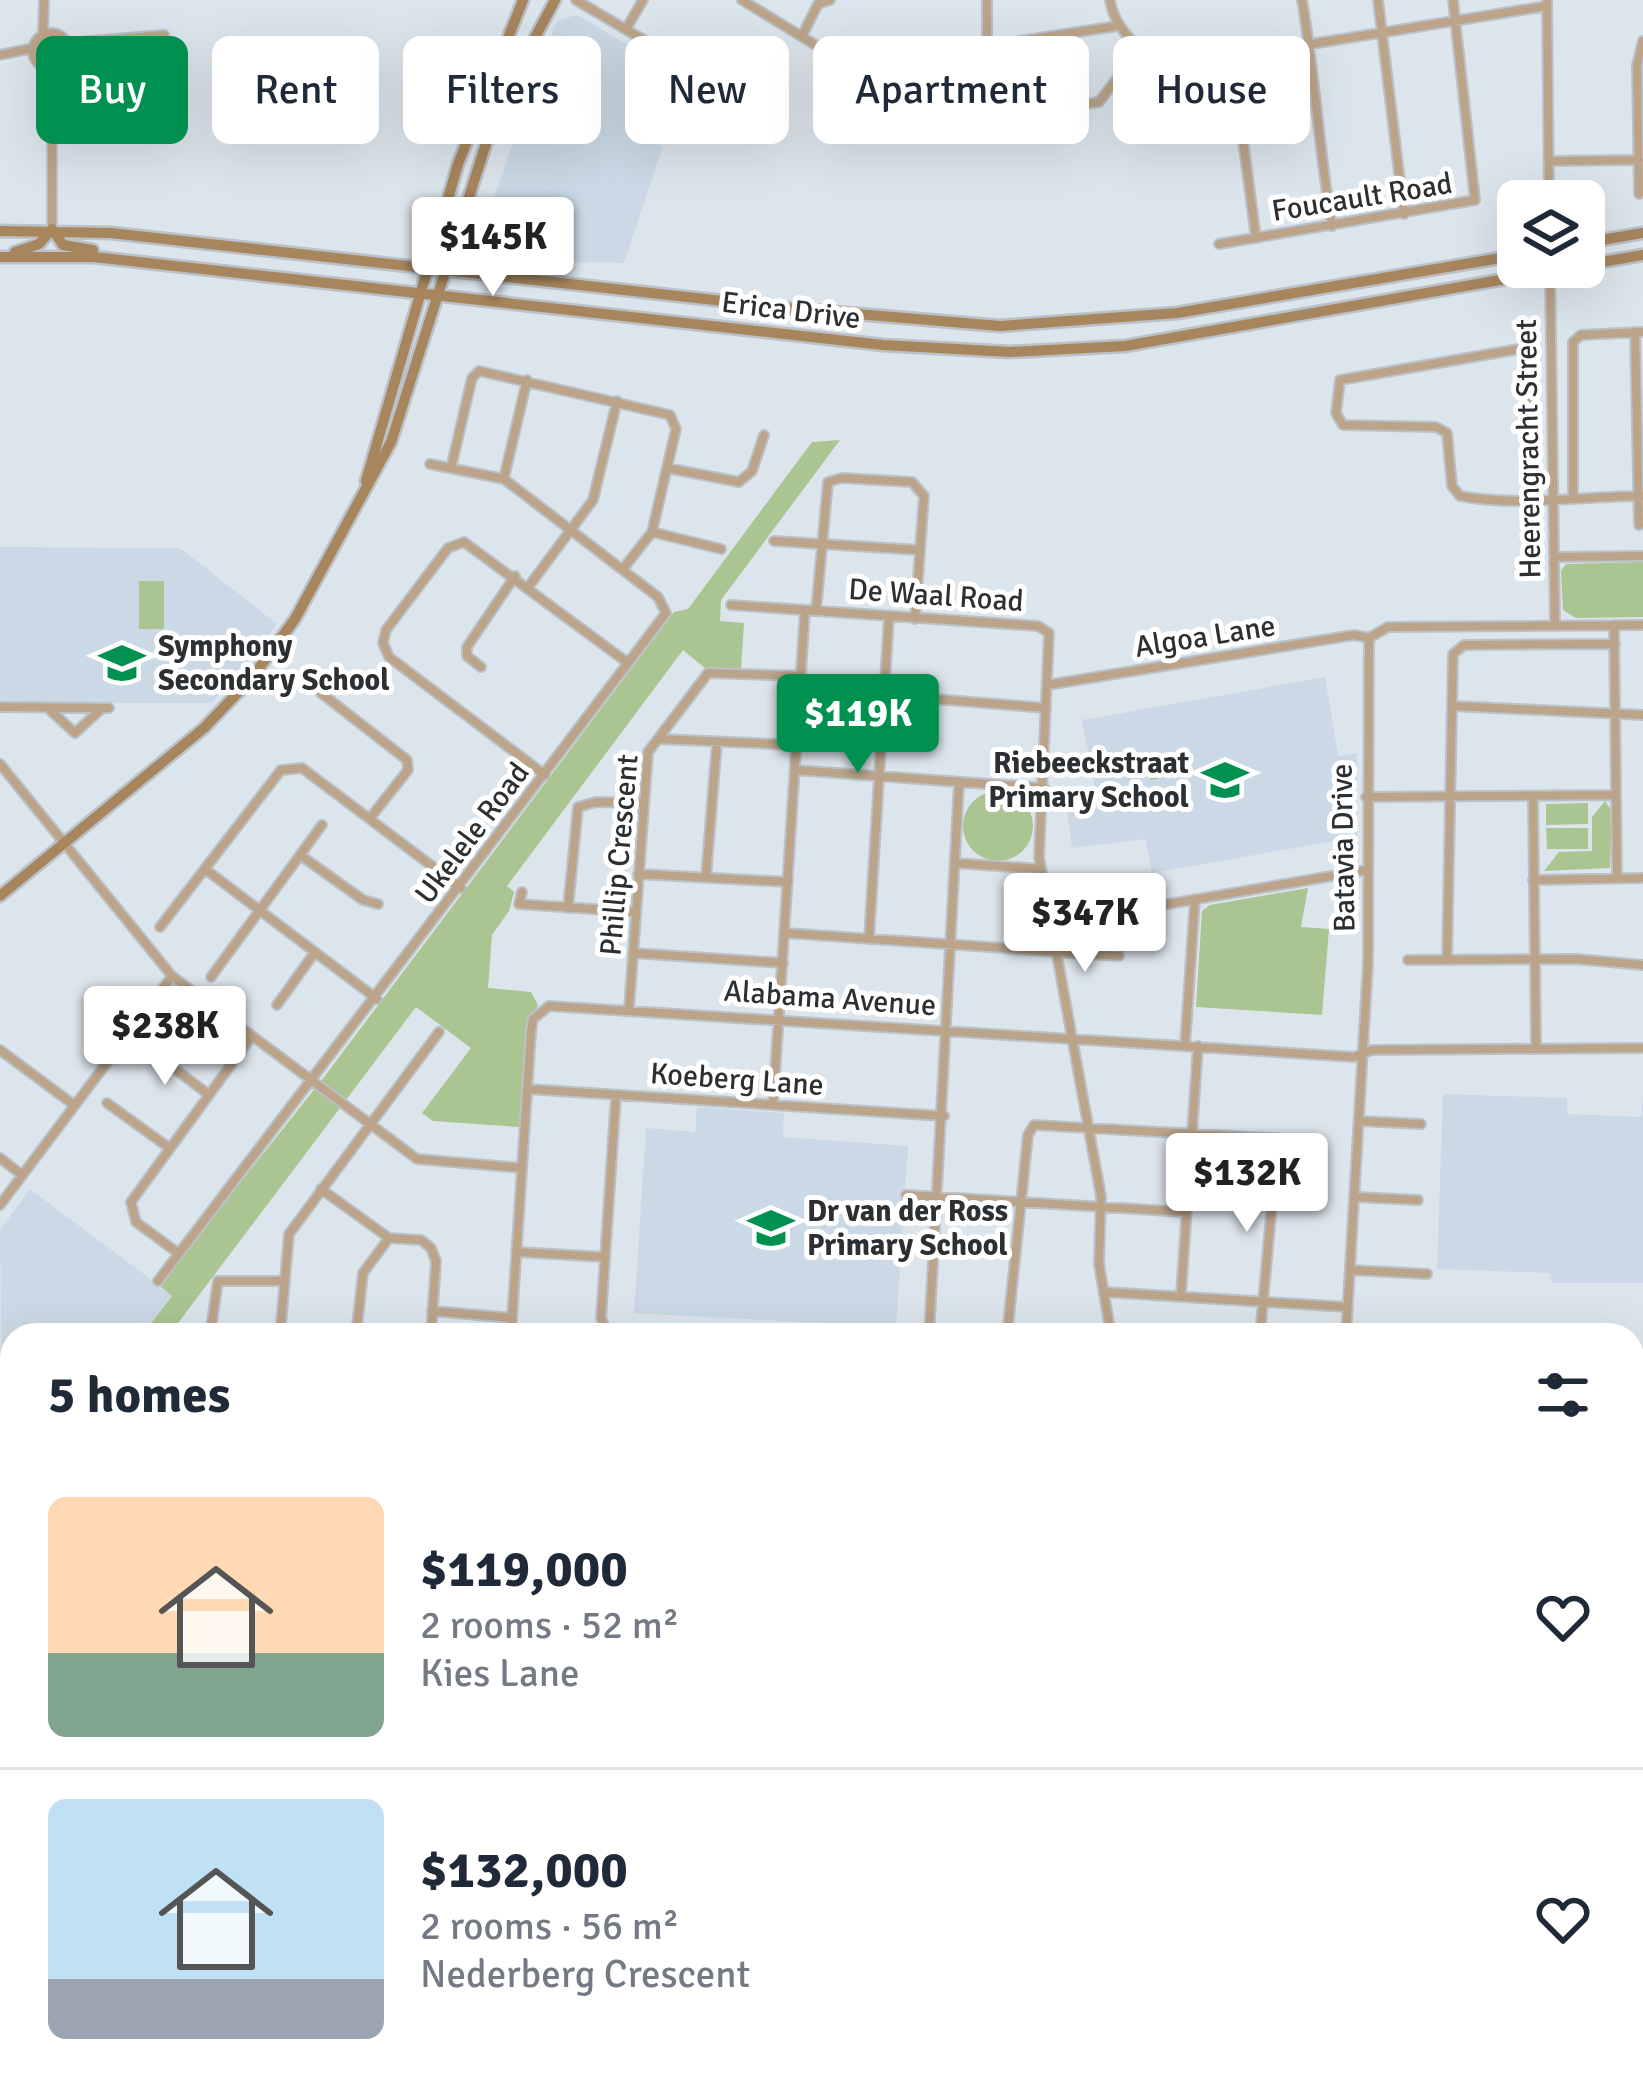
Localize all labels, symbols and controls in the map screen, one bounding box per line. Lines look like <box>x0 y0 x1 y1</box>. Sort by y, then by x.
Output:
chip: Buy <box>36 36 188 144</box>
chip: Rent <box>212 36 379 144</box>
chip: Filters <box>403 36 601 144</box>
chip: New <box>625 36 789 144</box>
chip: Apartment <box>813 36 1089 144</box>
chip: House <box>1113 36 1310 144</box>
street label: Foucault Road <box>1269 165 1455 230</box>
map controls <box>1497 180 1605 288</box>
button: layers <box>1497 180 1605 288</box>
pin: $145K <box>409 197 577 299</box>
text: $145K <box>439 212 547 260</box>
street label: Erica Drive <box>719 284 863 337</box>
street label: Heerengracht Street <box>1508 319 1549 579</box>
street label: De Waal Road <box>847 571 1025 620</box>
street label: Algoa Lane <box>1132 607 1278 666</box>
place label: Symphony Secondary School <box>158 628 390 699</box>
school or university icon: Symphony Secondary School <box>97 638 147 688</box>
pin: $119K <box>774 674 942 776</box>
text: $119K <box>804 689 912 737</box>
place label: Riebeeckstraat Primary School <box>988 745 1189 816</box>
street label: Phillip Crescent <box>592 753 647 957</box>
street label: Ukelele Road <box>407 755 538 911</box>
school or university icon: Riebeeckstraat Primary School <box>1200 755 1250 805</box>
street label: Batavia Drive <box>1324 763 1363 933</box>
pin: $347K <box>1001 873 1169 975</box>
text: $347K <box>1031 888 1139 936</box>
street label: Alabama Avenue <box>723 973 937 1024</box>
pin: $238K <box>81 986 249 1088</box>
text: $238K <box>111 1001 219 1049</box>
street label: Koeberg Lane <box>649 1055 825 1104</box>
pin: $132K <box>1163 1133 1331 1235</box>
text: $132K <box>1193 1148 1301 1196</box>
place label: Dr van der Ross Primary School <box>807 1193 1008 1264</box>
school or university icon: Dr van der Ross Primary School <box>746 1203 796 1253</box>
icon: filters <box>1530 1362 1596 1428</box>
text: 5 homes <box>48 1364 230 1427</box>
text: $119,000 <box>420 1538 628 1601</box>
icon: home <box>144 1545 288 1689</box>
icon: heart <box>1530 1584 1596 1650</box>
text: 2 rooms · 52 m² <box>420 1601 679 1649</box>
text: Kies Lane <box>420 1649 580 1697</box>
text: $132,000 <box>420 1839 628 1902</box>
icon: home <box>144 1847 288 1991</box>
icon: heart <box>1530 1886 1596 1952</box>
text: 2 rooms · 56 m² <box>420 1902 679 1950</box>
text: Nederberg Crescent <box>420 1950 750 1998</box>

